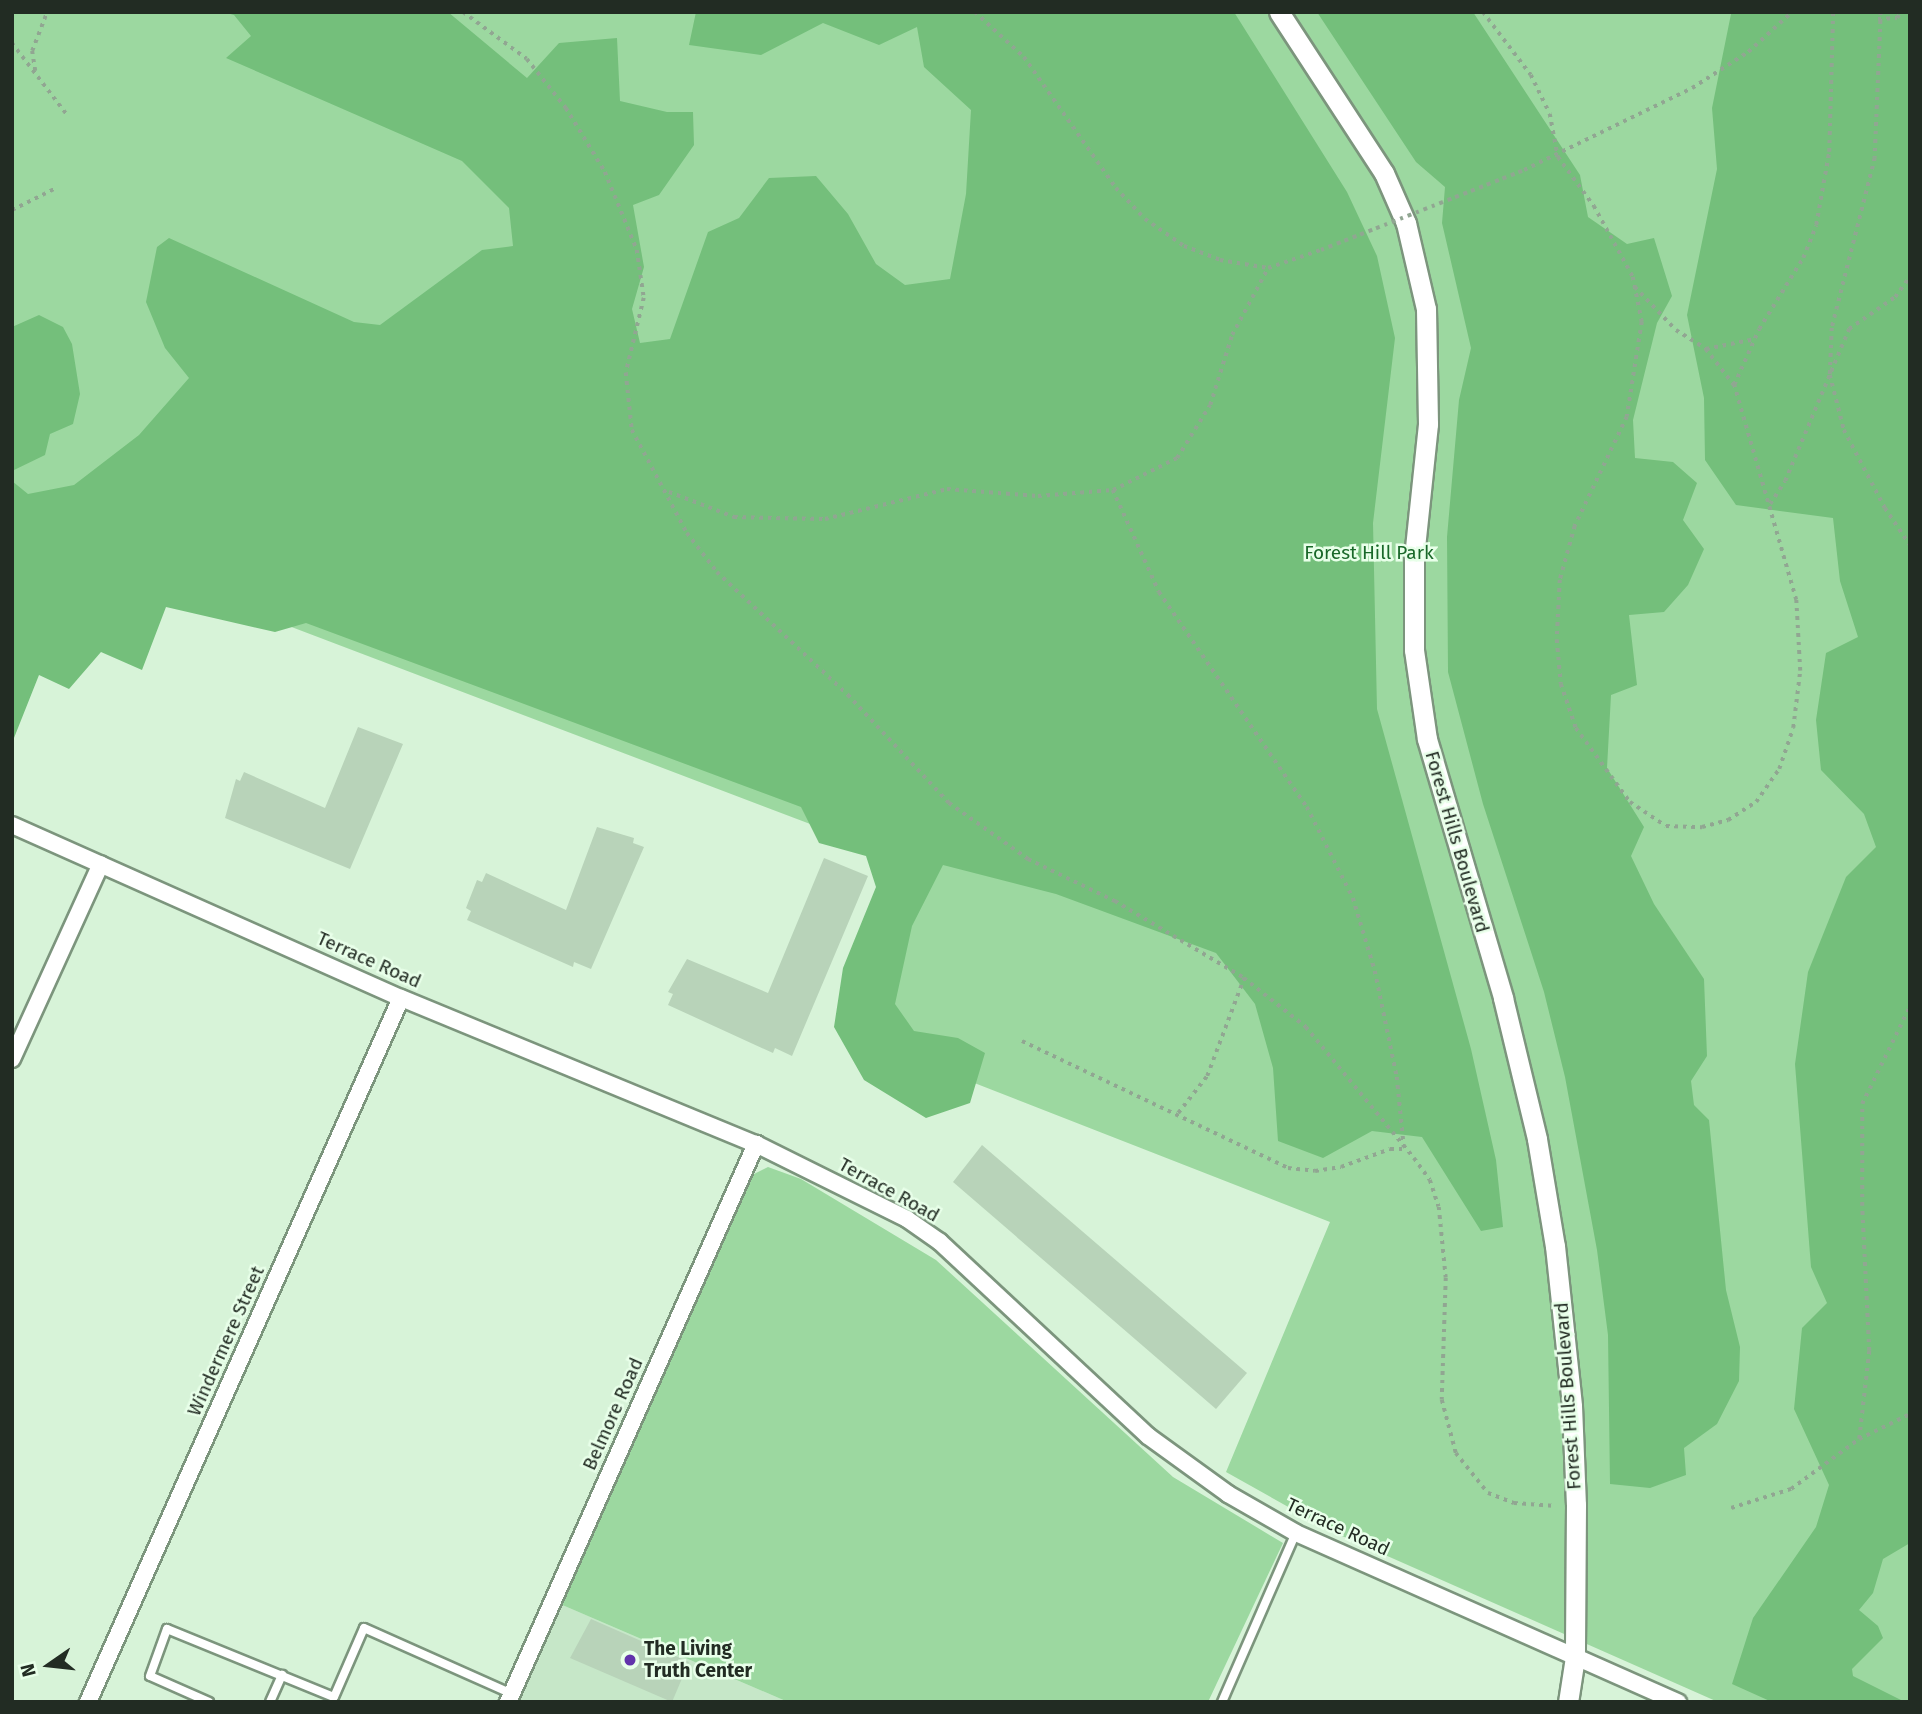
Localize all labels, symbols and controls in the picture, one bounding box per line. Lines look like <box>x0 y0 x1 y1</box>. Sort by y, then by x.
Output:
park label: Forest Hill Park <box>1304 542 1434 564</box>
street label: Forest Hills Boulevard <box>1420 749 1494 935</box>
street label: Terrace Road <box>313 927 425 993</box>
street label: Terrace Road <box>835 1153 943 1227</box>
street label: Windermere Street <box>183 1263 269 1419</box>
street label: Forest Hills Boulevard <box>1550 1301 1586 1491</box>
street label: Belmore Road <box>578 1354 648 1474</box>
street label: Terrace Road <box>1283 1493 1393 1561</box>
north arrow <box>14 1630 84 1700</box>
place label: The Living Truth Center <box>644 1638 752 1682</box>
marker: The Living Truth Center <box>622 1652 638 1668</box>
text: N <box>15 1661 41 1679</box>

